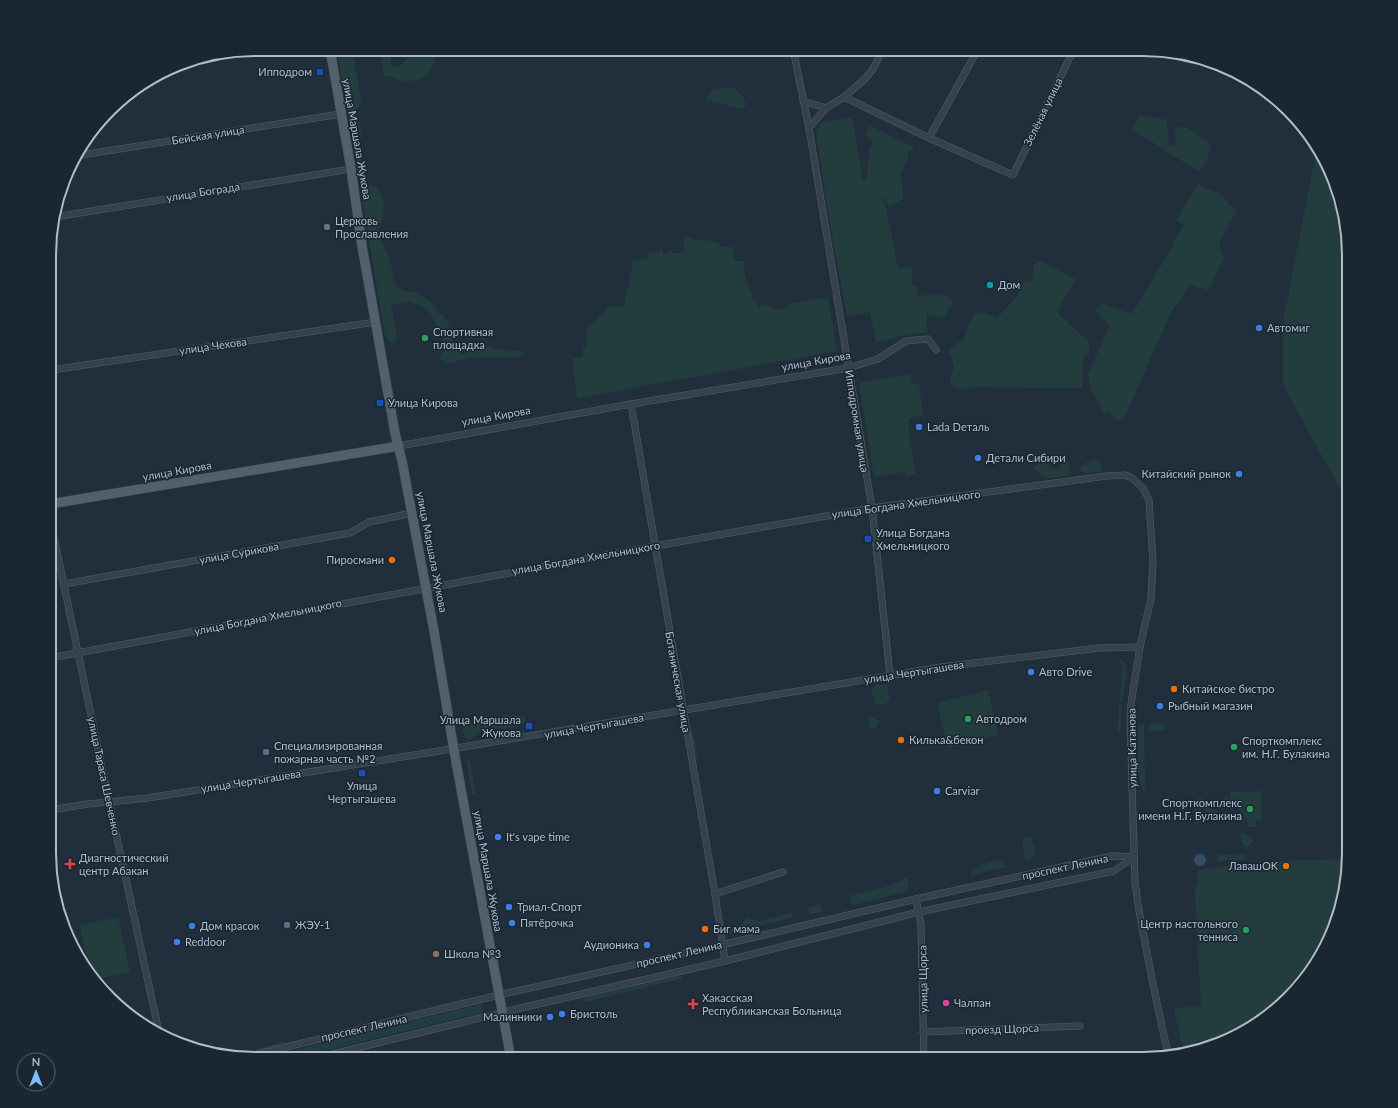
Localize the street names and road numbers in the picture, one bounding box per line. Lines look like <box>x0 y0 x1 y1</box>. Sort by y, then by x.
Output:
street label: Зелёная улица <box>1020 76 1065 148</box>
street label: улица Маршала Жукова <box>340 77 375 201</box>
street label: Бейская улица <box>171 122 245 147</box>
street label: улица Бограда <box>165 179 241 204</box>
street label: улица Чехова <box>178 334 248 357</box>
street label: улица Кирова <box>780 348 851 373</box>
street label: Ипподромная улица <box>843 369 872 473</box>
street label: улица Кирова <box>460 403 531 428</box>
street label: улица Кирова <box>141 458 212 483</box>
street label: улица Богдана Хмельницкого <box>831 487 981 520</box>
street label: улица Маршала Жукова <box>414 490 451 613</box>
street label: улица Богдана Хмельницкого <box>511 538 661 577</box>
street label: улица Сурикова <box>198 539 280 566</box>
street label: улица Богдана Хмельницкого <box>193 596 343 637</box>
street label: Ботаническая улица <box>663 630 694 734</box>
street label: улица Чертыгашева <box>863 657 965 686</box>
street label: улица Катанова <box>1124 708 1139 788</box>
street label: улица Чертыгашева <box>543 710 645 741</box>
street label: улица Тараса Шевченко <box>86 715 123 836</box>
street label: улица Чертыгашева <box>200 766 302 795</box>
street label: улица Маршала Жукова <box>471 809 506 933</box>
street label: проспект Ленина <box>1021 851 1109 882</box>
street label: проспект Ленина <box>635 937 723 970</box>
street label: улица Щорса <box>915 945 930 1013</box>
street label: проспект Ленина <box>320 1011 408 1044</box>
street label: проезд Щорса <box>965 1021 1039 1036</box>

